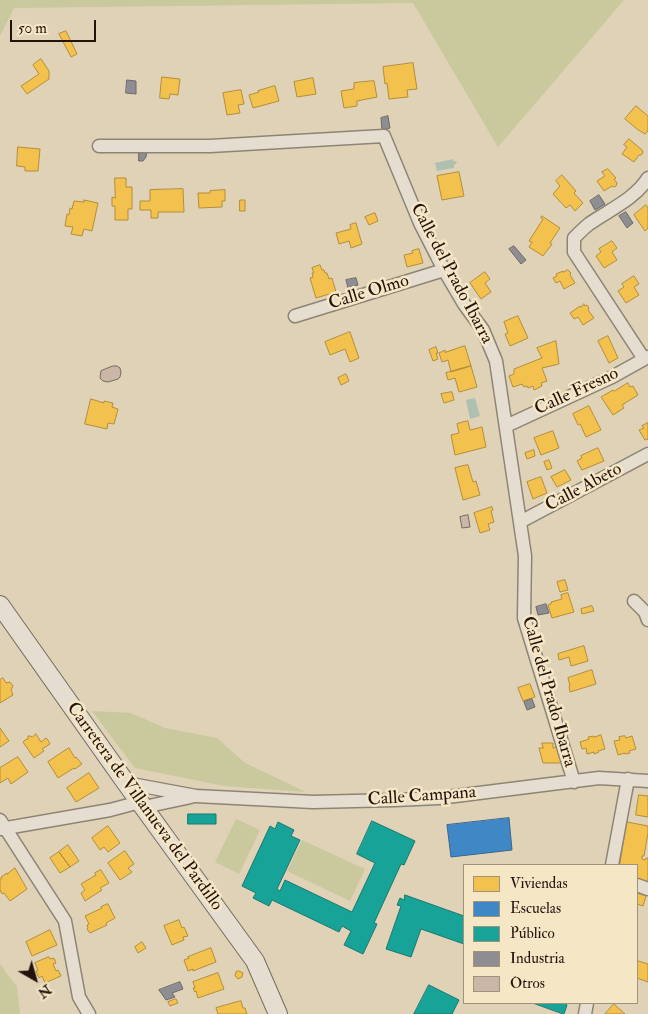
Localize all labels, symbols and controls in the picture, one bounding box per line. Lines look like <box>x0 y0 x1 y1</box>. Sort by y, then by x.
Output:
scale bar <box>12 10 99 42</box>
text: 50 m <box>18 19 47 38</box>
street label: Calle del Prado Ibarra <box>405 200 497 348</box>
street label: Calle Olmo <box>326 271 412 315</box>
street label: Calle Fresno <box>532 363 622 421</box>
street label: Calle Abeto <box>542 459 626 517</box>
street label: Calle del Prado Ibarra <box>516 614 580 770</box>
street label: Carretera de Villanueva del Pardillo <box>61 699 227 915</box>
street label: Calle Campana <box>367 782 477 812</box>
legend <box>463 864 638 1004</box>
text: Viviendas <box>510 874 568 893</box>
text: Escuelas <box>510 899 561 918</box>
text: Público <box>510 924 555 943</box>
text: Industria <box>510 949 565 968</box>
north arrow <box>10 954 60 1004</box>
text: Otros <box>510 974 545 993</box>
text: N <box>34 981 55 1002</box>

